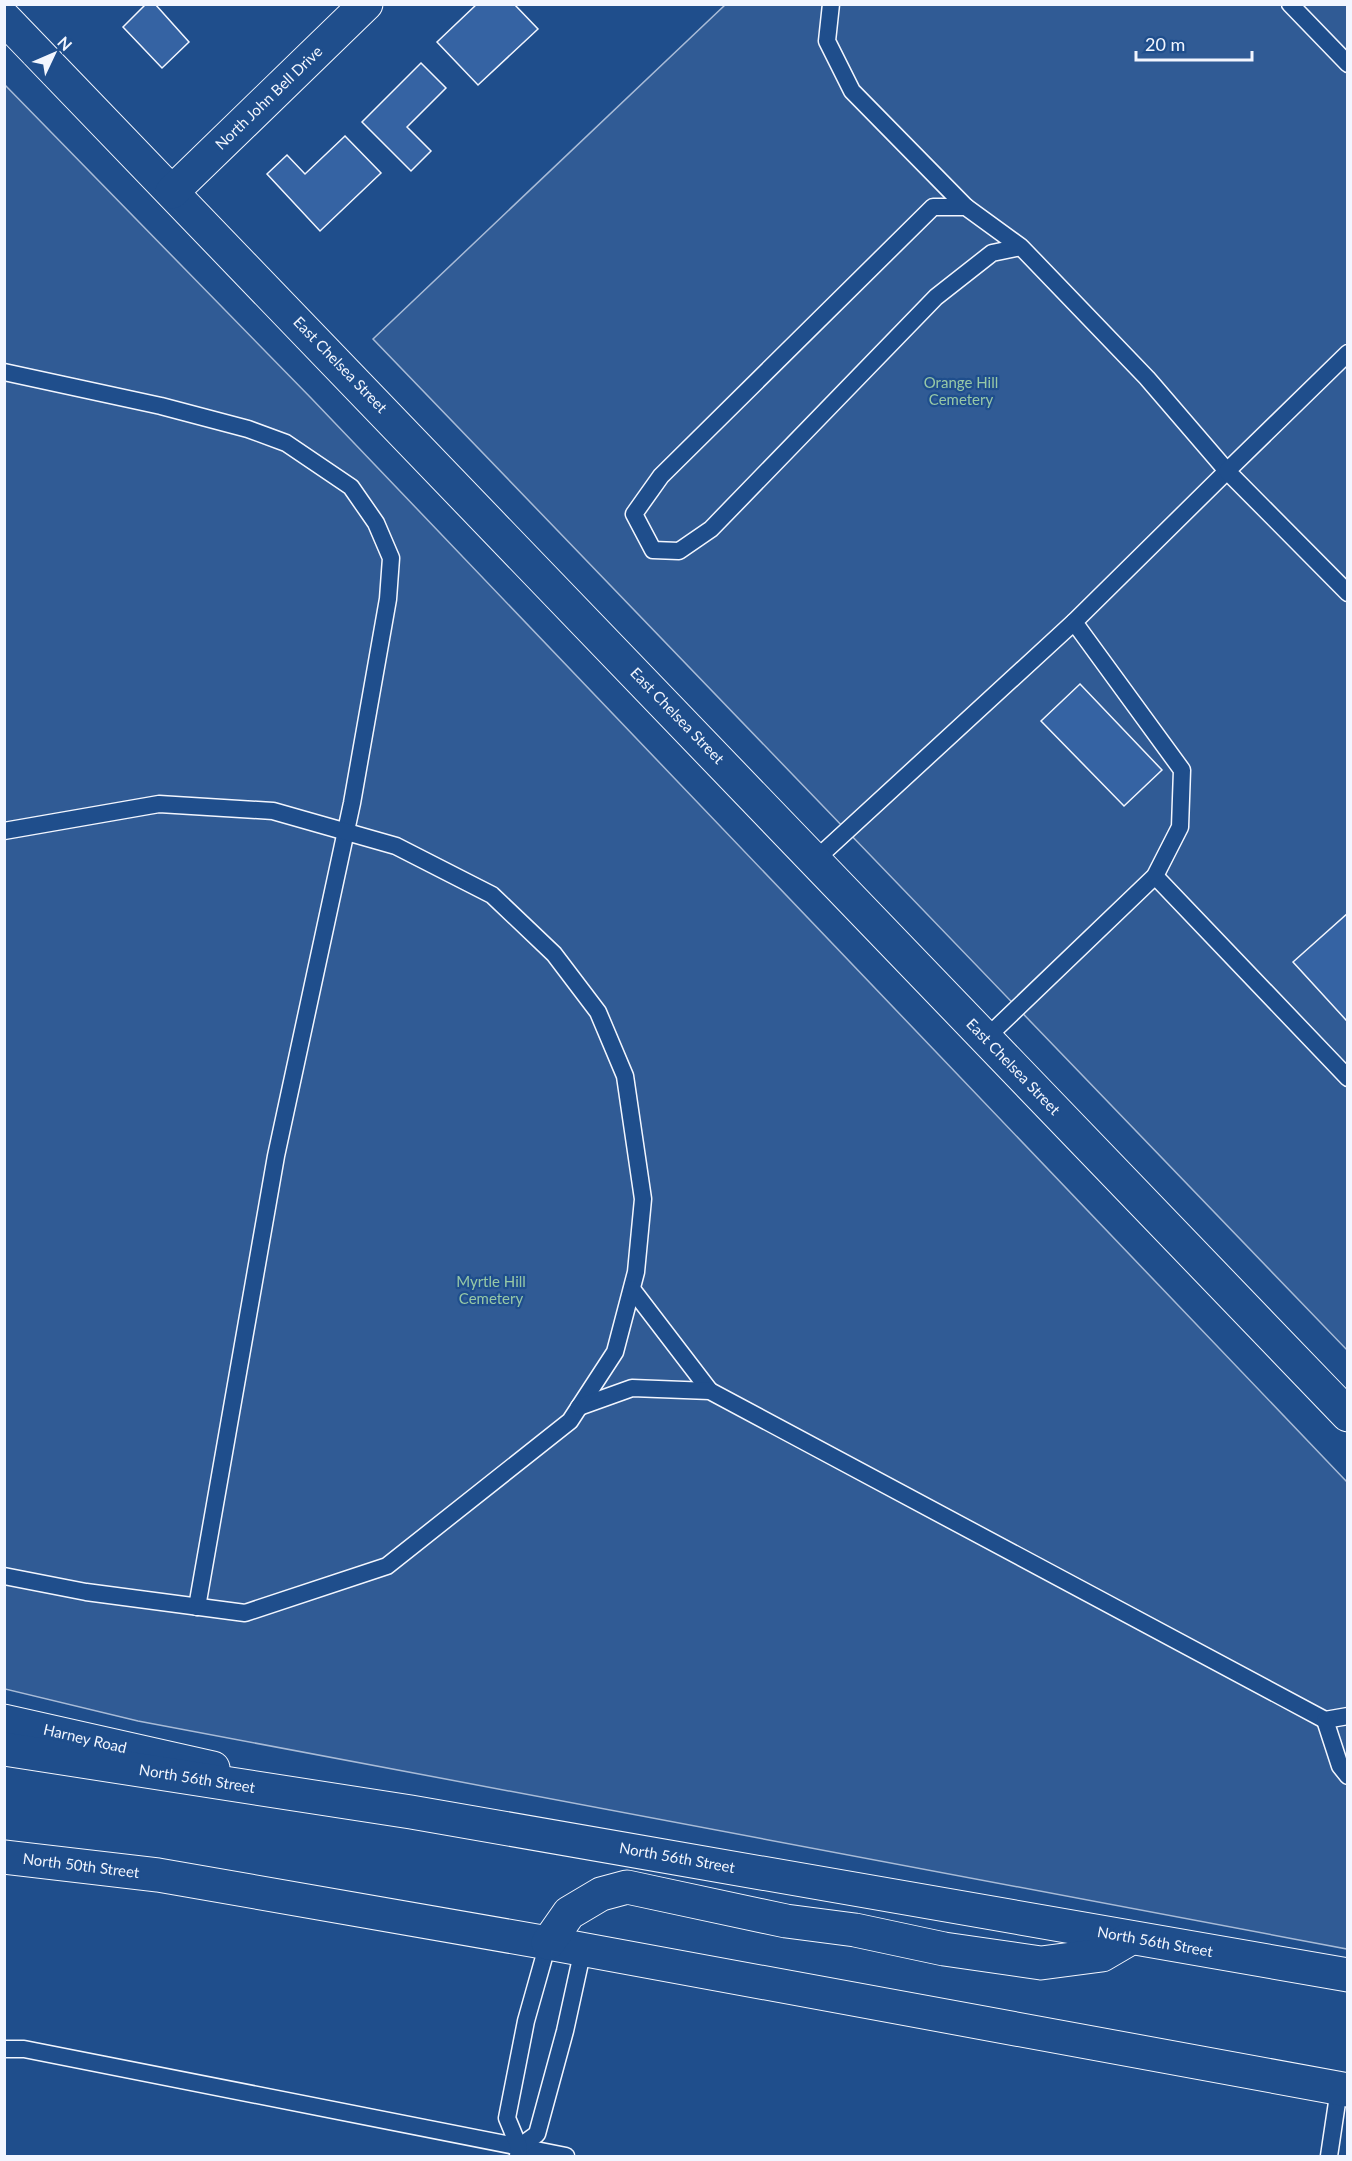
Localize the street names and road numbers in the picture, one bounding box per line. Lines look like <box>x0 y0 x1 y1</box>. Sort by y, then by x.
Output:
street label: North John Bell Drive <box>211 42 326 153</box>
street label: East Chelsea Street <box>290 312 392 417</box>
street label: East Chelsea Street <box>627 663 729 768</box>
street label: East Chelsea Street <box>963 1014 1065 1119</box>
street label: Harney Road <box>42 1720 129 1756</box>
street label: North 56th Street <box>138 1760 257 1796</box>
street label: North 56th Street <box>618 1838 737 1876</box>
street label: North 50th Street <box>22 1849 141 1881</box>
street label: North 56th Street <box>1096 1922 1215 1960</box>

